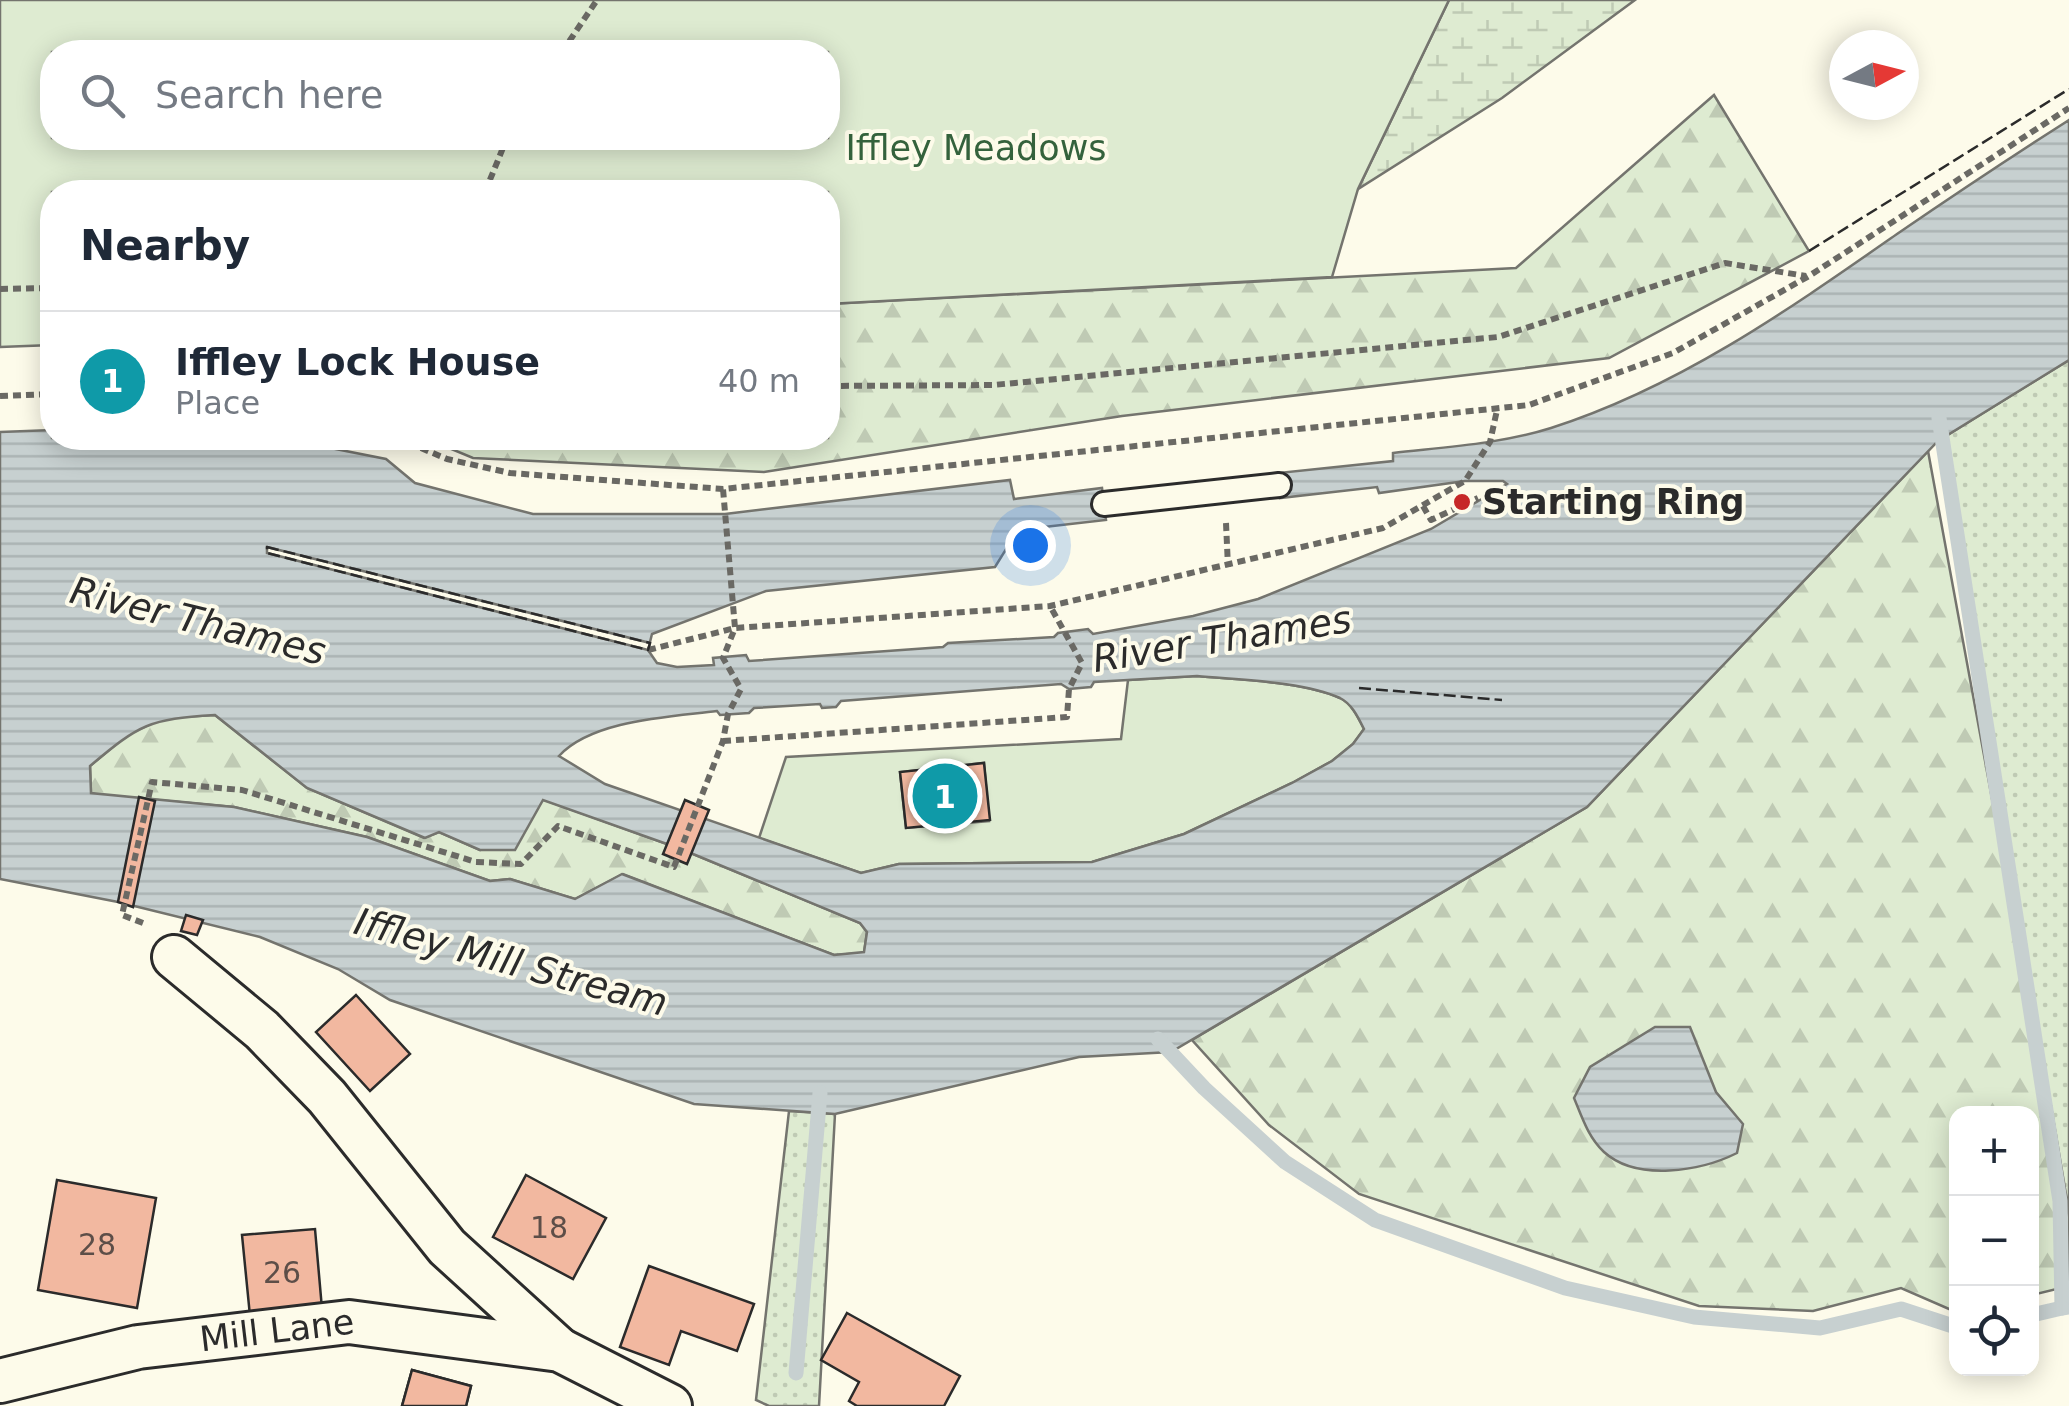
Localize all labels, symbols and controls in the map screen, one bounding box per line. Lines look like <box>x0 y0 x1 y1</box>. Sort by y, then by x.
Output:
north arrow <box>1829 30 1919 120</box>
search box <box>40 40 840 150</box>
icon: search <box>75 68 130 123</box>
text: Search here <box>155 73 383 117</box>
park label: Iffley Meadows <box>845 128 1107 168</box>
text: Nearby <box>80 221 250 270</box>
text: Iffley Lock House <box>175 340 540 384</box>
text: 1 <box>101 362 124 400</box>
text: 40 m <box>718 362 800 400</box>
text: Place <box>175 384 260 422</box>
place label: Starting Ring <box>1482 482 1745 522</box>
marker: Starting Ring <box>1451 491 1473 513</box>
your location <box>1005 520 1056 571</box>
water label: River Thames <box>66 568 330 674</box>
water label: River Thames <box>1090 597 1354 681</box>
pin: 1 <box>912 758 978 834</box>
water label: Iffley Mill Stream <box>350 899 672 1025</box>
map controls <box>1949 1106 2039 1376</box>
button: + <box>1949 1106 2039 1196</box>
button: − <box>1949 1196 2039 1286</box>
house number: 18 <box>530 1210 568 1245</box>
house number: 28 <box>78 1227 116 1262</box>
house number: 26 <box>263 1255 301 1290</box>
button: locate <box>1949 1286 2039 1376</box>
street label: Mill Lane <box>197 1302 356 1360</box>

